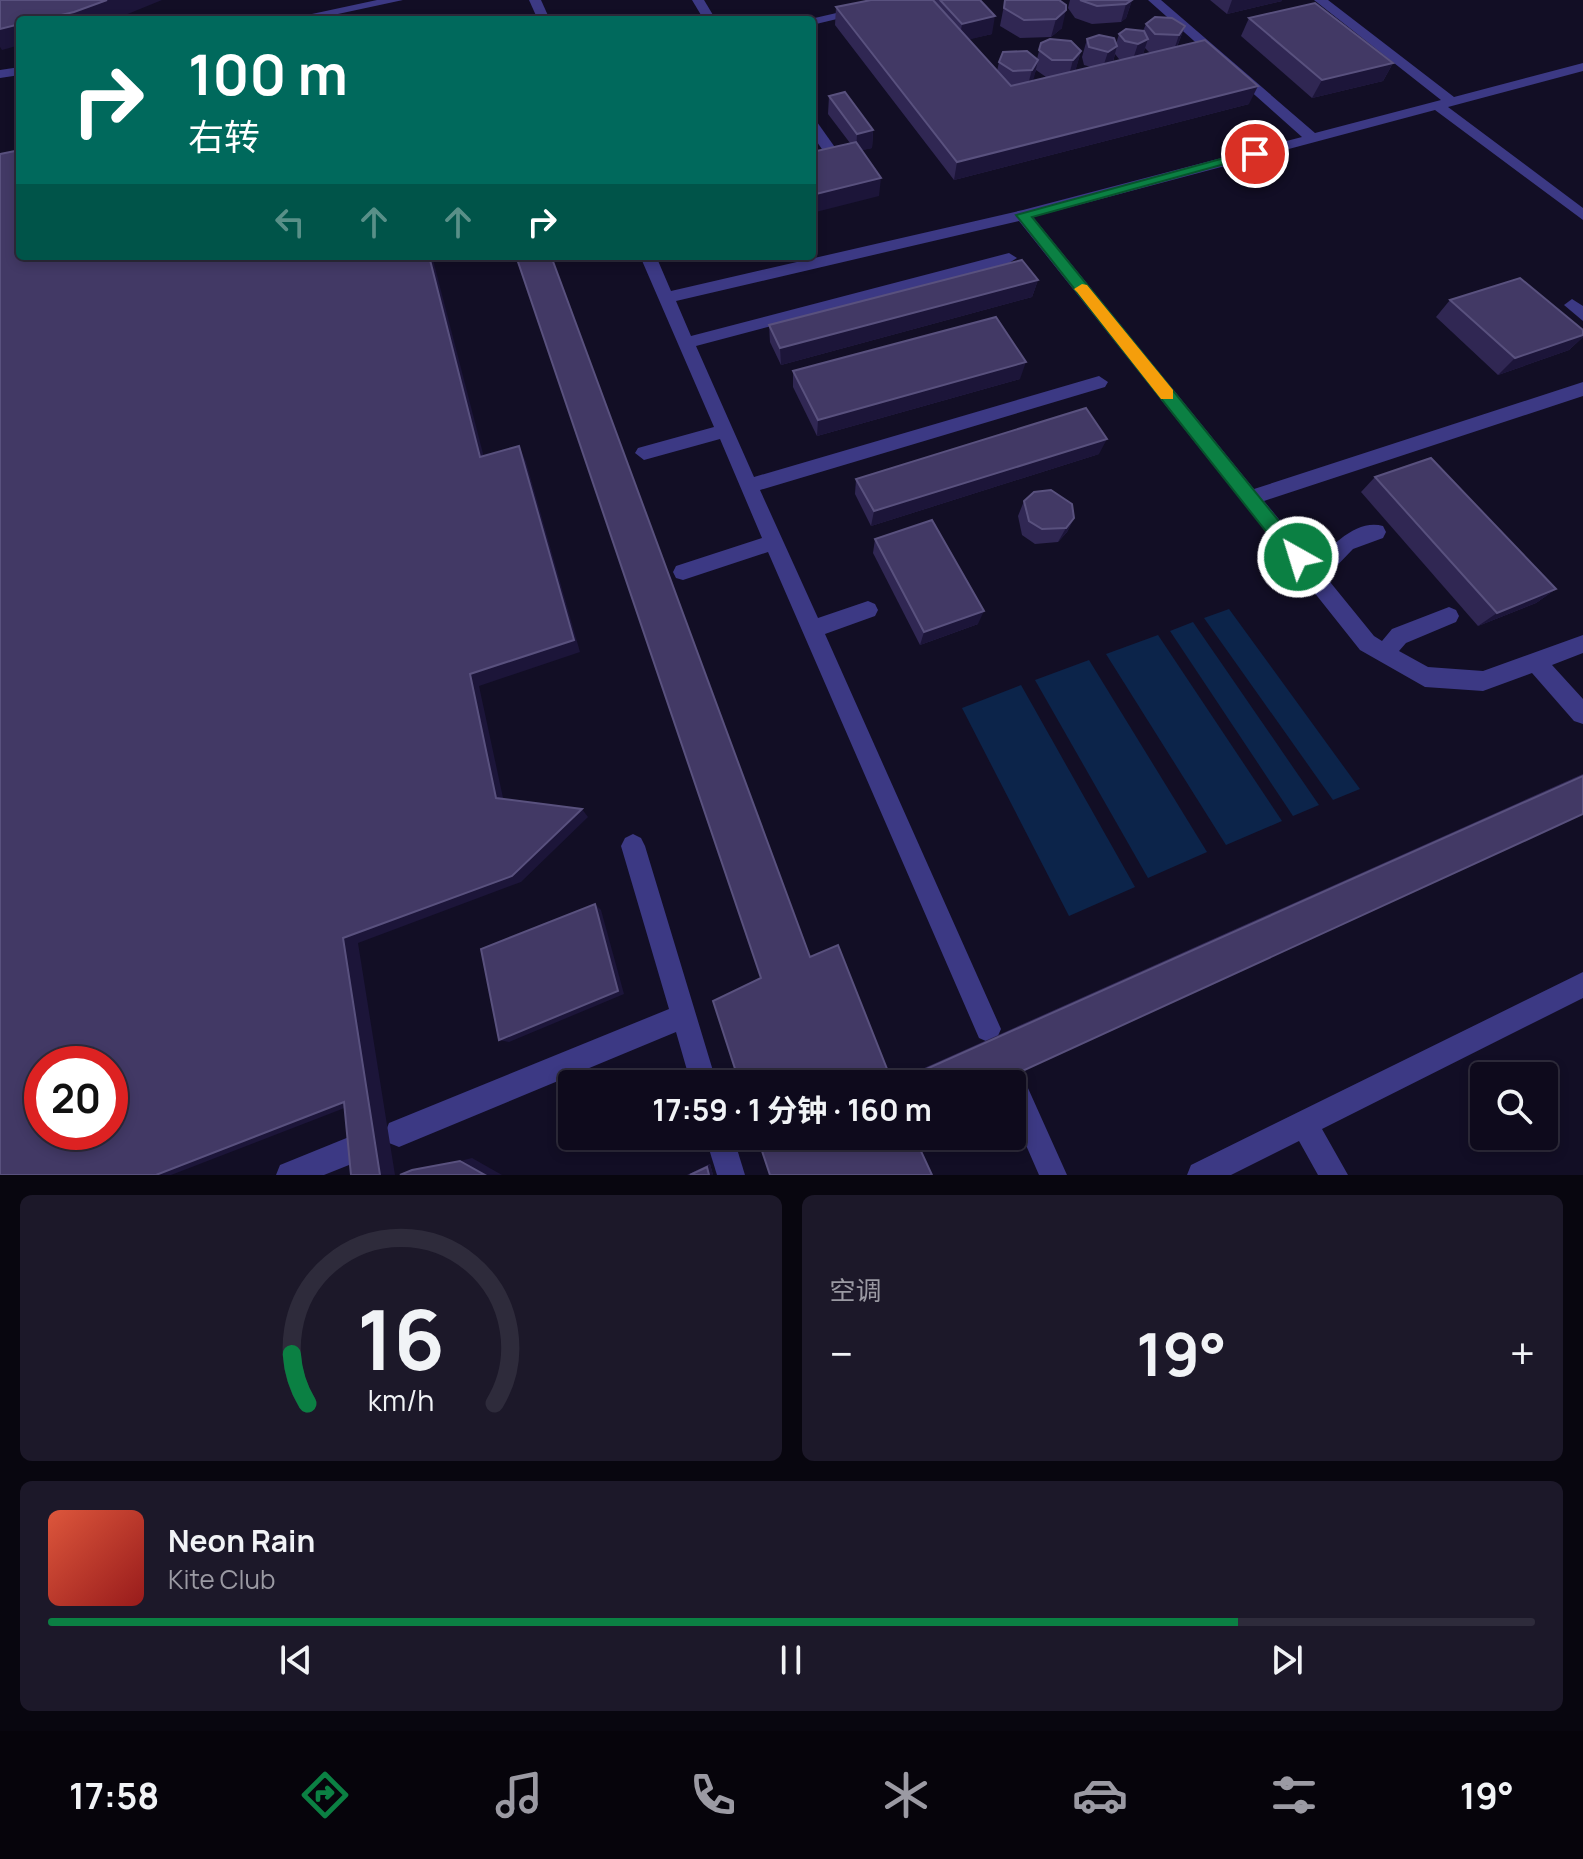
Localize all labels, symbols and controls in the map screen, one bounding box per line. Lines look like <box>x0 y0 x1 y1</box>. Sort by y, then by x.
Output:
text: 100 m <box>188 35 348 112</box>
icon: right <box>56 48 160 152</box>
text: 右转 <box>188 112 260 161</box>
pin <box>1221 120 1289 188</box>
icon: arrive <box>1233 132 1277 176</box>
icon: left <box>268 200 312 244</box>
icon: ahead <box>352 200 396 244</box>
icon: ahead <box>436 200 480 244</box>
icon: right <box>520 200 564 244</box>
position arrow <box>1256 515 1340 599</box>
speed limit sign: 20 <box>24 1046 128 1150</box>
map controls <box>1470 1062 1558 1150</box>
button: search <box>1470 1062 1558 1150</box>
text: 17:59 · 1 分钟 · 160 m <box>652 1089 932 1130</box>
text: 空调 <box>830 1272 882 1308</box>
text: 16 <box>357 1281 445 1395</box>
text: 19° <box>1136 1312 1227 1394</box>
text: − <box>830 1323 853 1383</box>
text: + <box>1510 1323 1535 1383</box>
text: km/h <box>368 1381 434 1420</box>
text: Neon Rain <box>168 1520 315 1561</box>
text: Kite Club <box>168 1561 275 1597</box>
icon: previous <box>274 1638 318 1682</box>
icon: pause <box>769 1638 813 1682</box>
icon: next <box>1265 1638 1309 1682</box>
icon: directions <box>297 1767 353 1823</box>
icon: music <box>491 1767 547 1823</box>
icon: phone <box>685 1767 741 1823</box>
icon: climate <box>878 1767 934 1823</box>
icon: car <box>1072 1767 1128 1823</box>
icon: filters <box>1266 1767 1322 1823</box>
text: 17:58 <box>69 1771 159 1820</box>
text: 19° <box>1460 1771 1514 1820</box>

